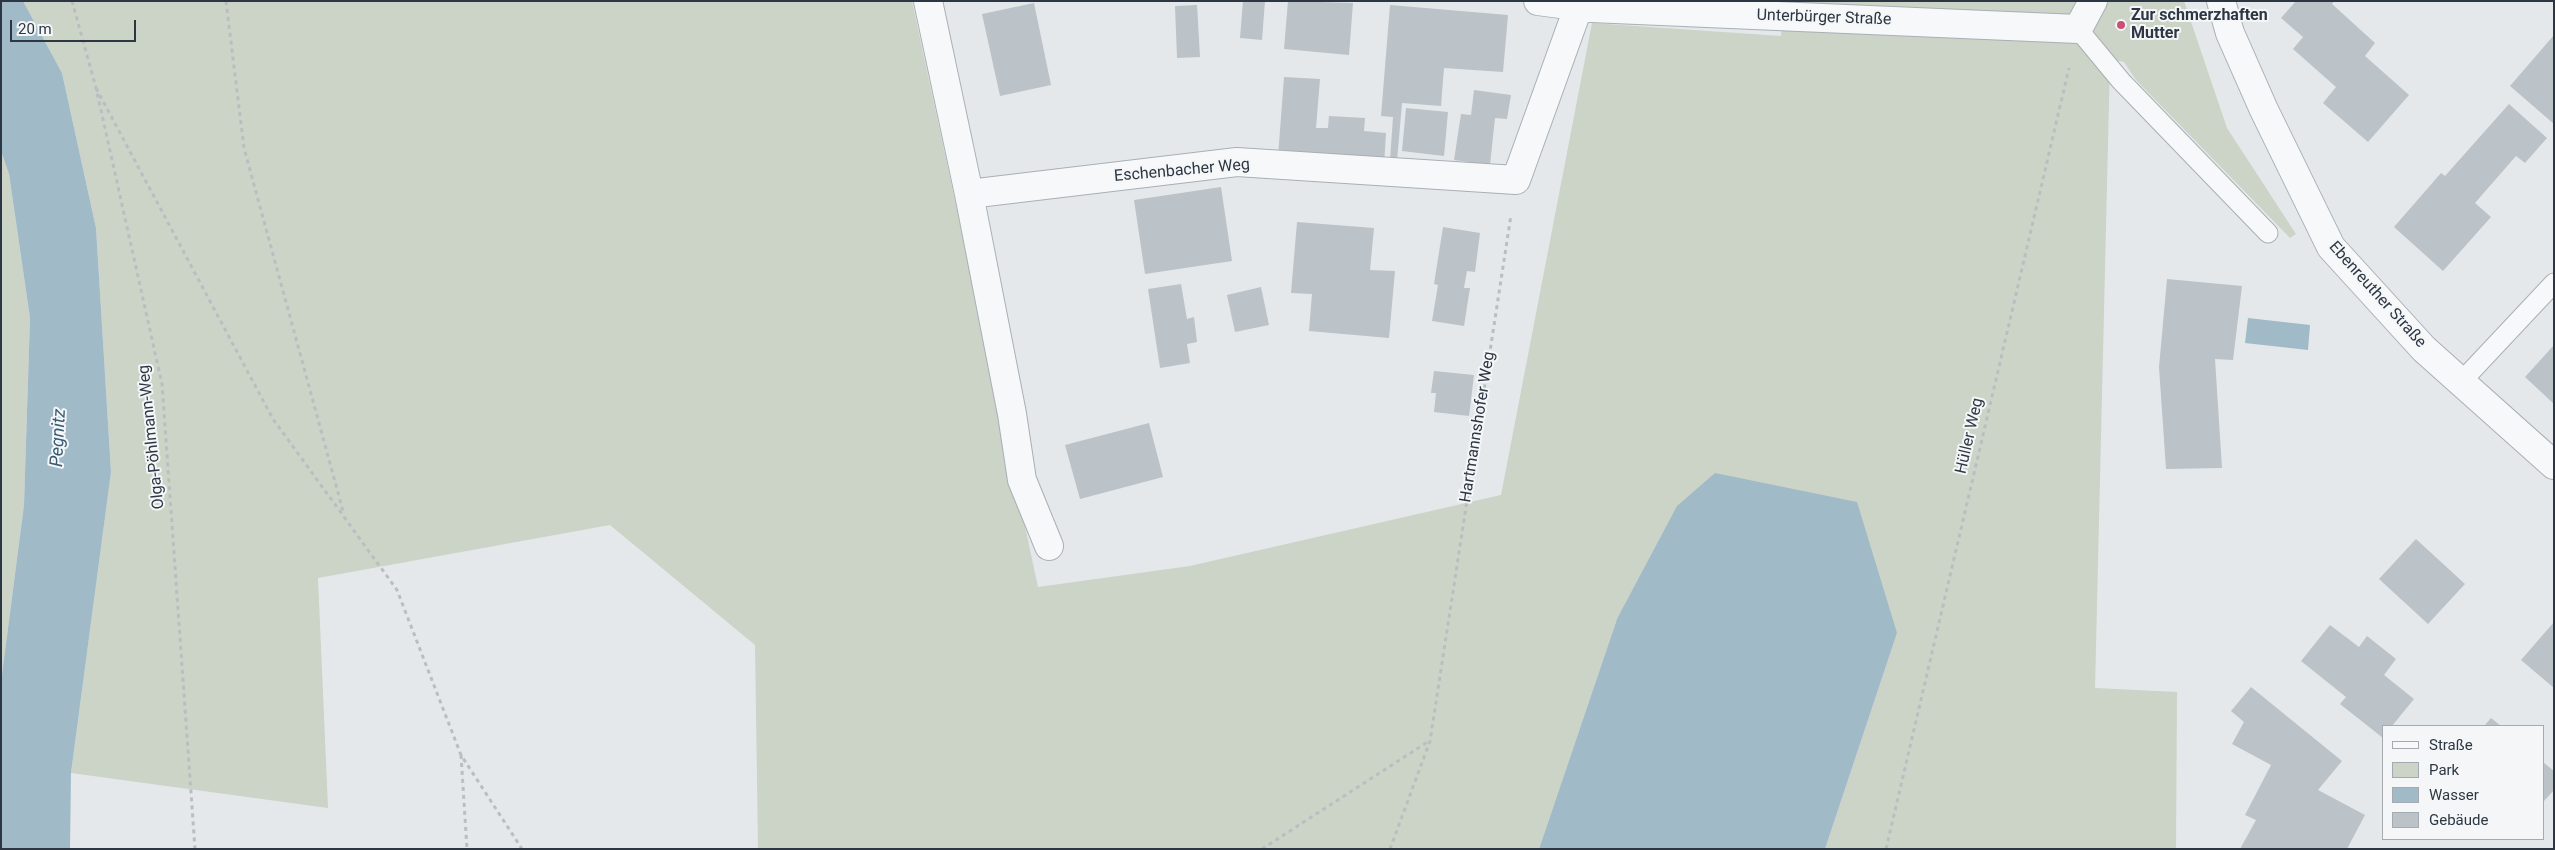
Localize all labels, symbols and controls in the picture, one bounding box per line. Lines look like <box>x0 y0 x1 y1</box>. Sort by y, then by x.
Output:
street label: Unterbürger Straße <box>1756 6 1892 30</box>
place label: Zur schmerzhaften Mutter <box>2131 6 2268 44</box>
scale bar <box>12 10 139 42</box>
marker: Zur schmerzhaften Mutter <box>2115 19 2127 31</box>
text: 20 m <box>18 20 52 38</box>
street label: Eschenbacher Weg <box>1113 156 1251 186</box>
street label: Ebenreuther Straße <box>2324 238 2430 352</box>
street label: Hartmannshofer Weg <box>1457 350 1499 504</box>
street label: Olga-Pöhlmann-Weg <box>135 364 169 510</box>
street label: Hüller Weg <box>1952 396 1988 476</box>
water label: Pegnitz <box>47 408 71 468</box>
legend <box>2382 725 2545 840</box>
text: Straße <box>2429 736 2473 754</box>
text: Park <box>2429 761 2459 779</box>
text: Wasser <box>2429 786 2479 804</box>
text: Gebäude <box>2429 811 2488 829</box>

